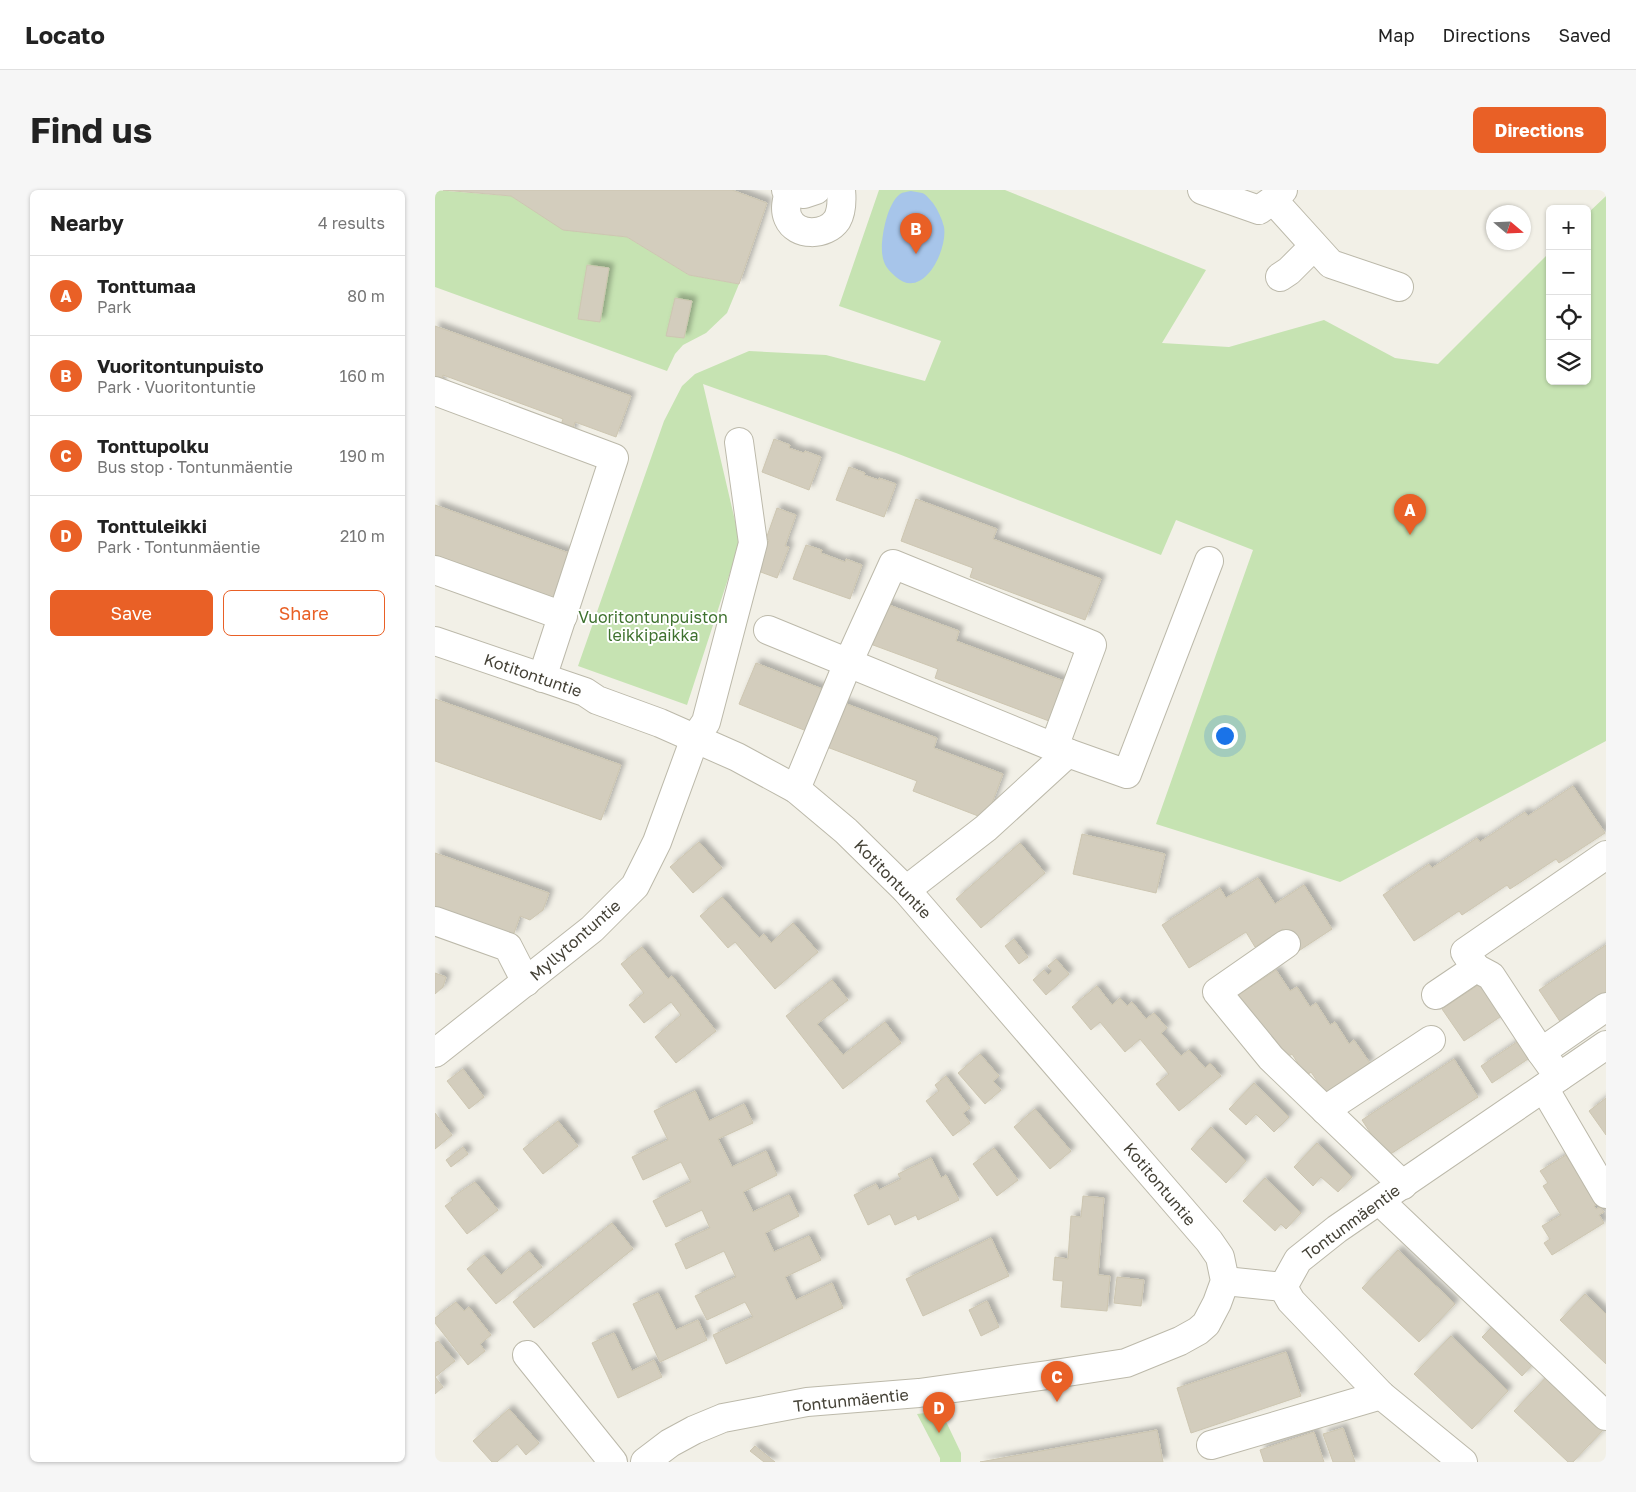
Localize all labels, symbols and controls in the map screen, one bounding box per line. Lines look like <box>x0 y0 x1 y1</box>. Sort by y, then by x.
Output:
text: Locato <box>25 20 105 49</box>
text: Map <box>1378 24 1414 46</box>
text: Directions <box>1442 24 1530 46</box>
text: Saved <box>1558 24 1611 46</box>
button: Directions <box>1473 107 1606 153</box>
text: Find us <box>30 109 152 151</box>
north arrow <box>1486 205 1531 250</box>
map controls <box>1546 205 1591 385</box>
button: + <box>1546 205 1591 250</box>
text: Nearby <box>50 210 124 236</box>
text: 4 results <box>318 213 385 233</box>
pin: B <box>900 213 932 254</box>
button: − <box>1546 250 1591 295</box>
text: Tonttumaa <box>97 274 196 297</box>
text: A <box>60 286 72 306</box>
text: 80 m <box>347 286 385 306</box>
button: locate <box>1546 295 1591 340</box>
text: Park <box>97 297 132 317</box>
button: layers <box>1546 340 1591 385</box>
text: Vuoritontunpuisto <box>97 354 264 377</box>
text: B <box>60 366 72 386</box>
text: 160 m <box>339 366 385 386</box>
text: Park · Vuoritontuntie <box>97 377 256 397</box>
text: Tonttupolku <box>97 434 209 457</box>
text: C <box>60 446 72 466</box>
text: 190 m <box>339 446 385 466</box>
text: Bus stop · Tontunmäentie <box>97 457 293 477</box>
pin: A <box>1394 494 1426 535</box>
text: Tonttuleikki <box>97 514 207 537</box>
text: D <box>60 526 72 546</box>
text: 210 m <box>340 526 385 546</box>
text: Park · Tontunmäentie <box>97 537 260 557</box>
button: Save <box>50 590 213 636</box>
button: Share <box>223 590 385 636</box>
park label: Vuoritontunpuiston leikkipaikka <box>578 607 728 645</box>
street label: Kotitontuntie <box>481 649 585 701</box>
your location <box>1212 723 1238 749</box>
street label: Kotitontuntie <box>850 835 936 923</box>
street label: Myllytontuntie <box>526 895 624 985</box>
street label: Kotitontuntie <box>1119 1138 1201 1230</box>
street label: Tontunmäentie <box>1298 1180 1404 1264</box>
pin: C <box>1041 1361 1073 1402</box>
street label: Tontunmäentie <box>792 1384 910 1416</box>
pin: D <box>923 1392 955 1433</box>

